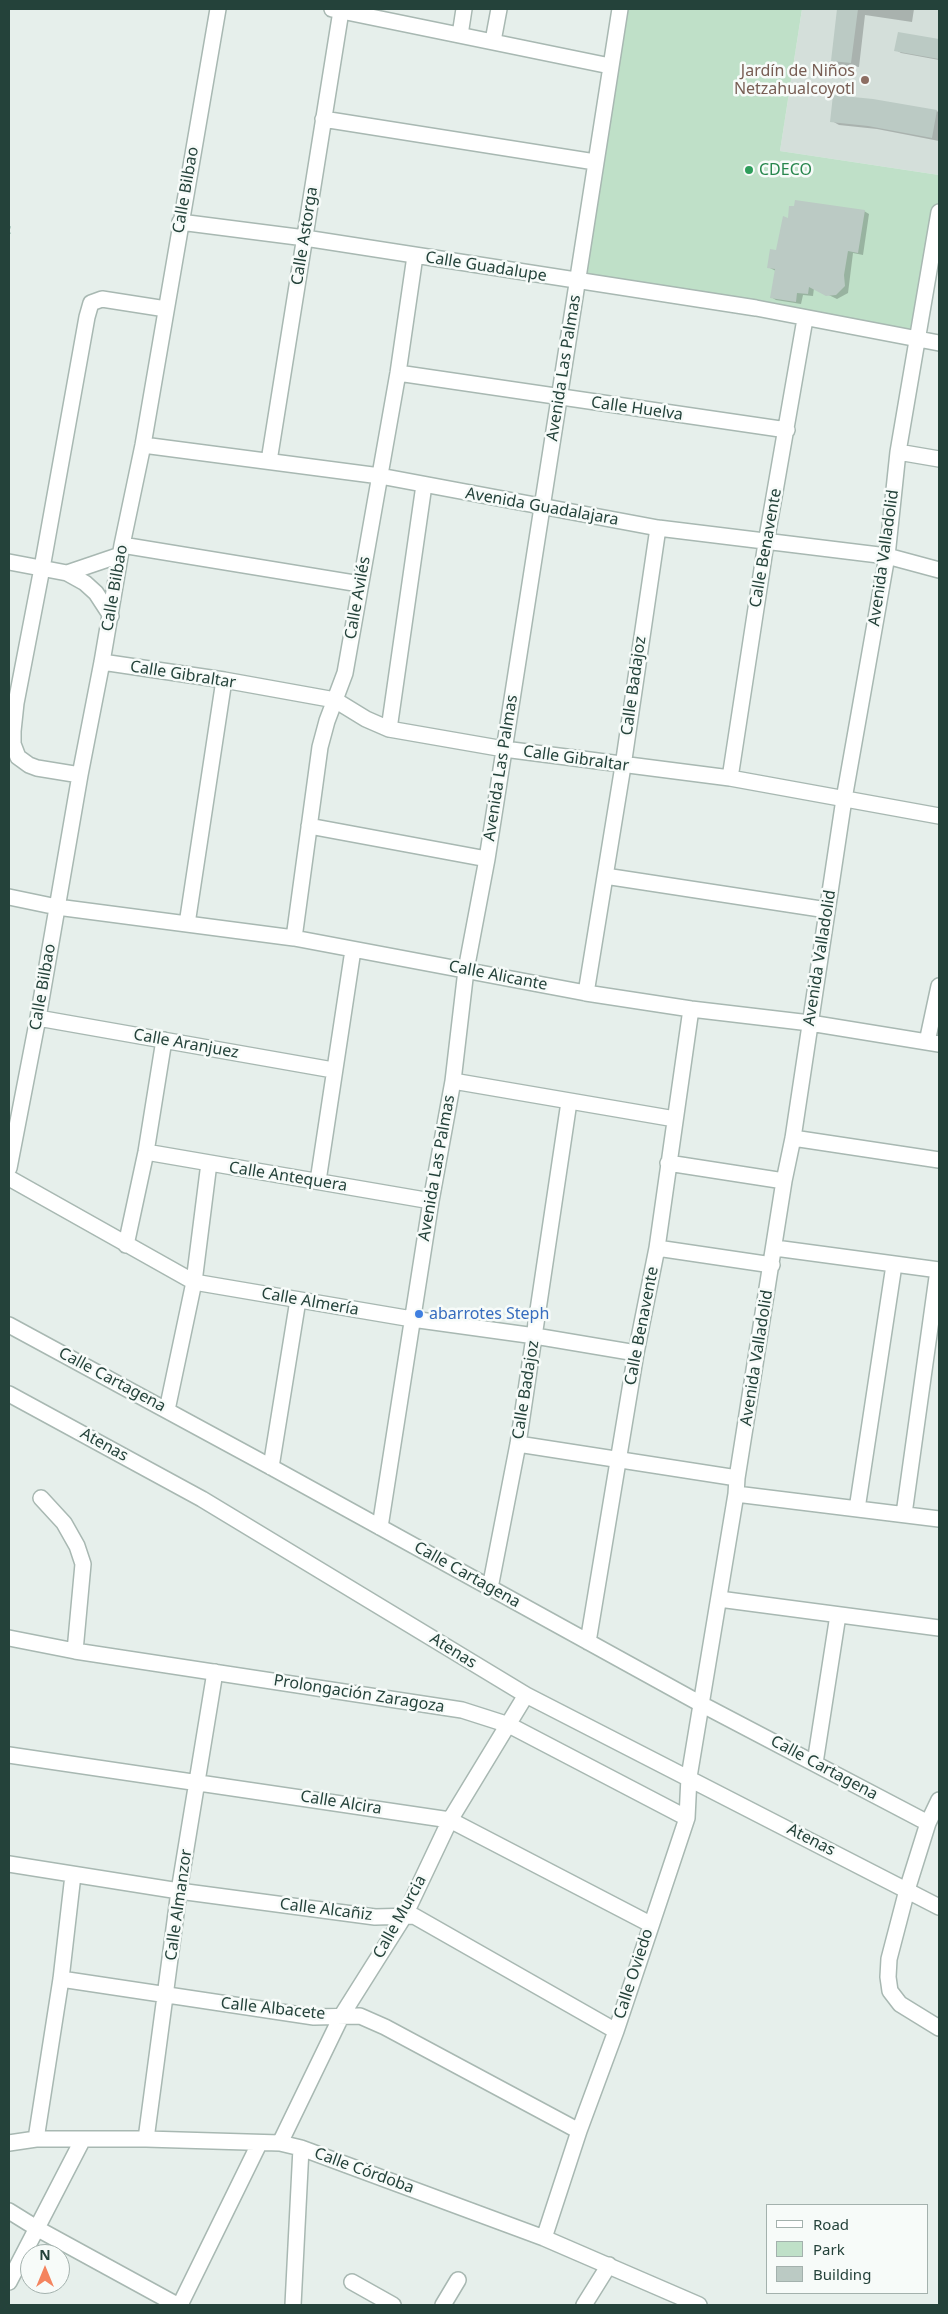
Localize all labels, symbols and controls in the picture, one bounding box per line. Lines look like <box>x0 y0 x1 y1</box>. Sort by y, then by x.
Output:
place label: Jardín de Niños Netzahualcoyotl <box>734 61 855 99</box>
marker: Jardín de Niños Netzahualcoyotl <box>859 74 871 86</box>
street label: Calle Bilbao <box>169 145 203 235</box>
place label: CDECO <box>759 160 812 180</box>
marker: CDECO <box>743 164 755 176</box>
street label: Calle Astorga <box>288 186 322 286</box>
street label: Calle Guadalupe <box>424 248 548 286</box>
street label: Avenida Las Palmas <box>543 293 585 443</box>
street label: Calle Huelva <box>590 393 684 425</box>
street label: Avenida Guadalajara <box>464 484 620 530</box>
street label: Calle Benavente <box>746 487 786 609</box>
street label: Avenida Valladolid <box>865 489 903 627</box>
street label: Calle Bilbao <box>98 543 132 633</box>
street label: Calle Avilés <box>341 555 375 641</box>
street label: Calle Badajoz <box>618 635 650 737</box>
street label: Calle Gibraltar <box>129 657 237 693</box>
street label: Avenida Las Palmas <box>480 693 522 843</box>
street label: Calle Gibraltar <box>522 742 630 776</box>
street label: Avenida Valladolid <box>800 889 840 1027</box>
street label: Calle Bilbao <box>26 942 60 1032</box>
street label: Calle Alicante <box>447 957 549 995</box>
street label: Calle Aranjuez <box>132 1025 240 1063</box>
street label: Avenida Las Palmas <box>415 1093 459 1243</box>
street label: Calle Antequera <box>228 1158 348 1196</box>
street label: Calle Benavente <box>621 1265 663 1387</box>
street label: Calle Almería <box>260 1284 360 1320</box>
street label: Avenida Valladolid <box>737 1289 777 1427</box>
place label: abarrotes Steph <box>429 1304 549 1324</box>
marker: abarrotes Steph <box>413 1308 425 1320</box>
street label: Calle Badajoz <box>509 1339 543 1441</box>
street label: Calle Cartagena <box>55 1344 169 1416</box>
street label: Atenas <box>77 1424 131 1466</box>
street label: Calle Cartagena <box>410 1538 524 1612</box>
street label: Atenas <box>426 1629 480 1673</box>
street label: Prolongación Zaragoza <box>272 1671 446 1717</box>
street label: Calle Cartagena <box>767 1732 881 1804</box>
street label: Calle Alcira <box>299 1787 383 1819</box>
street label: Atenas <box>784 1820 838 1860</box>
street label: Calle Almanzor <box>162 1848 196 1962</box>
street label: Calle Murcia <box>369 1872 431 1962</box>
street label: Calle Alcañiz <box>279 1895 373 1925</box>
street label: Calle Oviedo <box>610 1926 658 2022</box>
street label: Calle Albacete <box>220 1994 326 2024</box>
street label: Calle Córdoba <box>311 2144 417 2198</box>
legend <box>766 2204 928 2294</box>
text: Road <box>813 2214 849 2234</box>
text: Park <box>813 2239 845 2259</box>
north arrow <box>20 2244 70 2294</box>
text: N <box>39 2245 51 2264</box>
text: Building <box>813 2264 871 2284</box>

